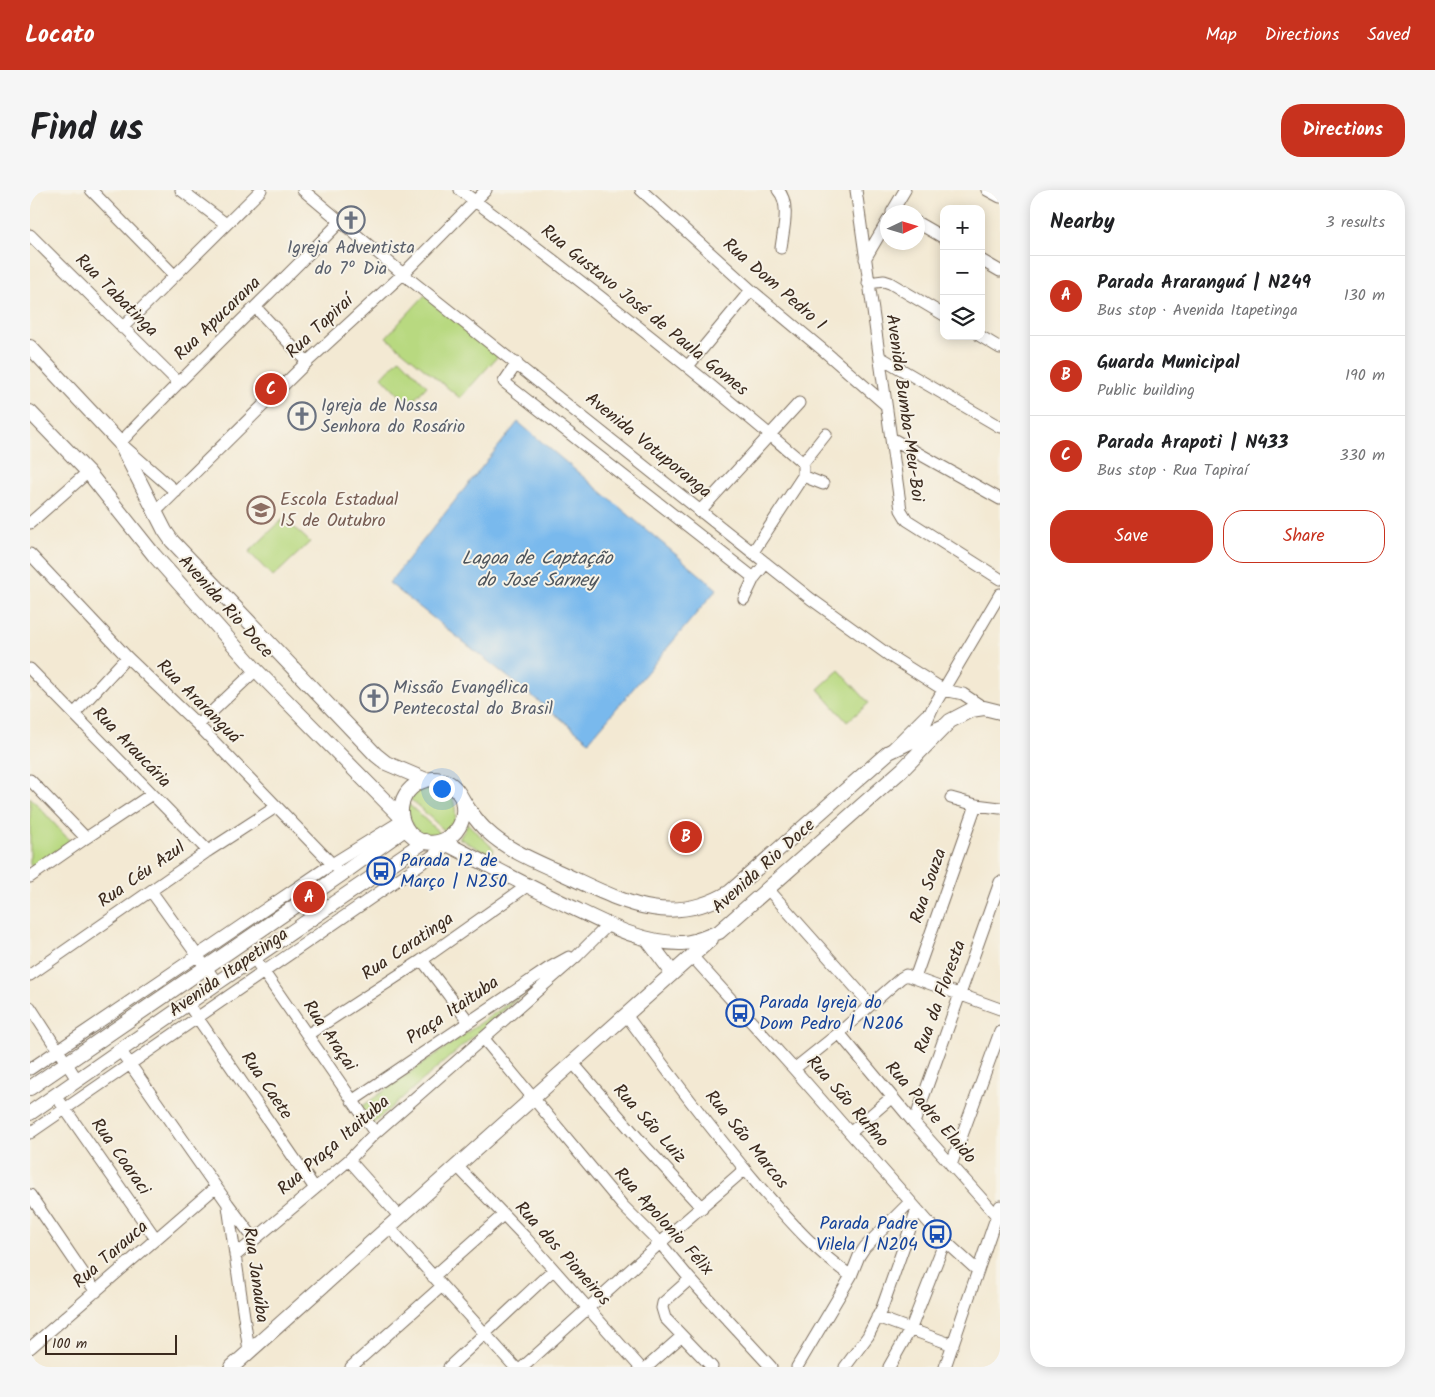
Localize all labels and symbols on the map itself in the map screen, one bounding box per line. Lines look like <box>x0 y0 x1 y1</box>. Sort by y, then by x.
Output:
church icon: Igreja Adventista do 7º Dia <box>336 205 366 235</box>
north arrow <box>880 205 925 250</box>
street label: Rua Gustavo José de Paula Gomes <box>534 218 755 404</box>
street label: Rua Dom Pedro I <box>715 231 833 339</box>
place label: Igreja Adventista do 7º Dia <box>287 234 415 284</box>
street label: Rua Tabatinga <box>67 247 165 345</box>
street label: Rua Apucarana <box>168 270 268 368</box>
street label: Rua Tapiraí <box>279 286 363 366</box>
street label: Avenida Bumba-Meu-Boi <box>876 312 932 504</box>
pin: C <box>255 370 287 408</box>
street label: Avenida Votuporanga <box>578 386 718 506</box>
place label: Igreja de Nossa Senhora do Rosário <box>321 392 465 442</box>
church icon: Igreja de Nossa Senhora do Rosário <box>287 401 317 431</box>
place label: Escola Estadual 15 de Outubro <box>280 486 399 536</box>
school or university icon: Escola Estadual 15 de Outubro <box>246 495 276 525</box>
water label: Lagoa de Captação do José Sarney <box>462 544 614 596</box>
street label: Avenida Rio Doce <box>170 549 280 665</box>
street label: Rua Araranguá <box>149 653 248 752</box>
place label: Missão Evangélica Pentecostal do Brasil <box>393 674 554 724</box>
church icon: Missão Evangélica Pentecostal do Brasil <box>359 683 389 713</box>
street label: Rua Araucária <box>84 701 178 795</box>
your location <box>429 776 455 802</box>
street label: Avenida Rio Doce <box>706 812 822 922</box>
pin: B <box>670 818 702 856</box>
street label: Rua Céu Azul <box>92 834 192 916</box>
street label: Rua Souza <box>903 845 955 927</box>
place label: Parada 12 de Março | N250 <box>400 847 507 897</box>
bus stop icon: Parada 12 de Março | N250 <box>366 856 396 886</box>
pin: A <box>293 878 325 916</box>
street label: Rua Caratinga <box>356 905 460 989</box>
street label: Avenida Itapetinga <box>163 921 295 1025</box>
street label: Rua da Floresta <box>907 936 975 1058</box>
street label: Praça Itaituba <box>401 969 505 1053</box>
place label: Parada Igreja do Dom Pedro | N206 <box>759 989 904 1039</box>
street label: Rua Araçai <box>294 994 364 1078</box>
bus stop icon: Parada Igreja do Dom Pedro | N206 <box>725 998 755 1028</box>
street label: Rua Caete <box>232 1046 300 1126</box>
street label: Rua São Rufino <box>798 1049 896 1155</box>
street label: Rua Padre Elaido <box>877 1055 983 1171</box>
street label: Rua São Luiz <box>605 1078 693 1171</box>
street label: Rua São Marcos <box>697 1084 795 1196</box>
street label: Rua Praça Itaituba <box>271 1089 397 1203</box>
street label: Rua Coaraci <box>83 1112 158 1202</box>
street label: Rua Apolonio Félix <box>606 1161 720 1283</box>
street label: Rua dos Pioneiros <box>507 1195 617 1313</box>
place label: Parada Padre Vilela | N204 <box>816 1210 918 1260</box>
street label: Rua Tarauca <box>67 1214 155 1296</box>
bus stop icon: Parada Padre Vilela | N204 <box>922 1219 952 1249</box>
street label: Rua Janaúba <box>234 1225 276 1325</box>
scale bar <box>45 1332 178 1355</box>

